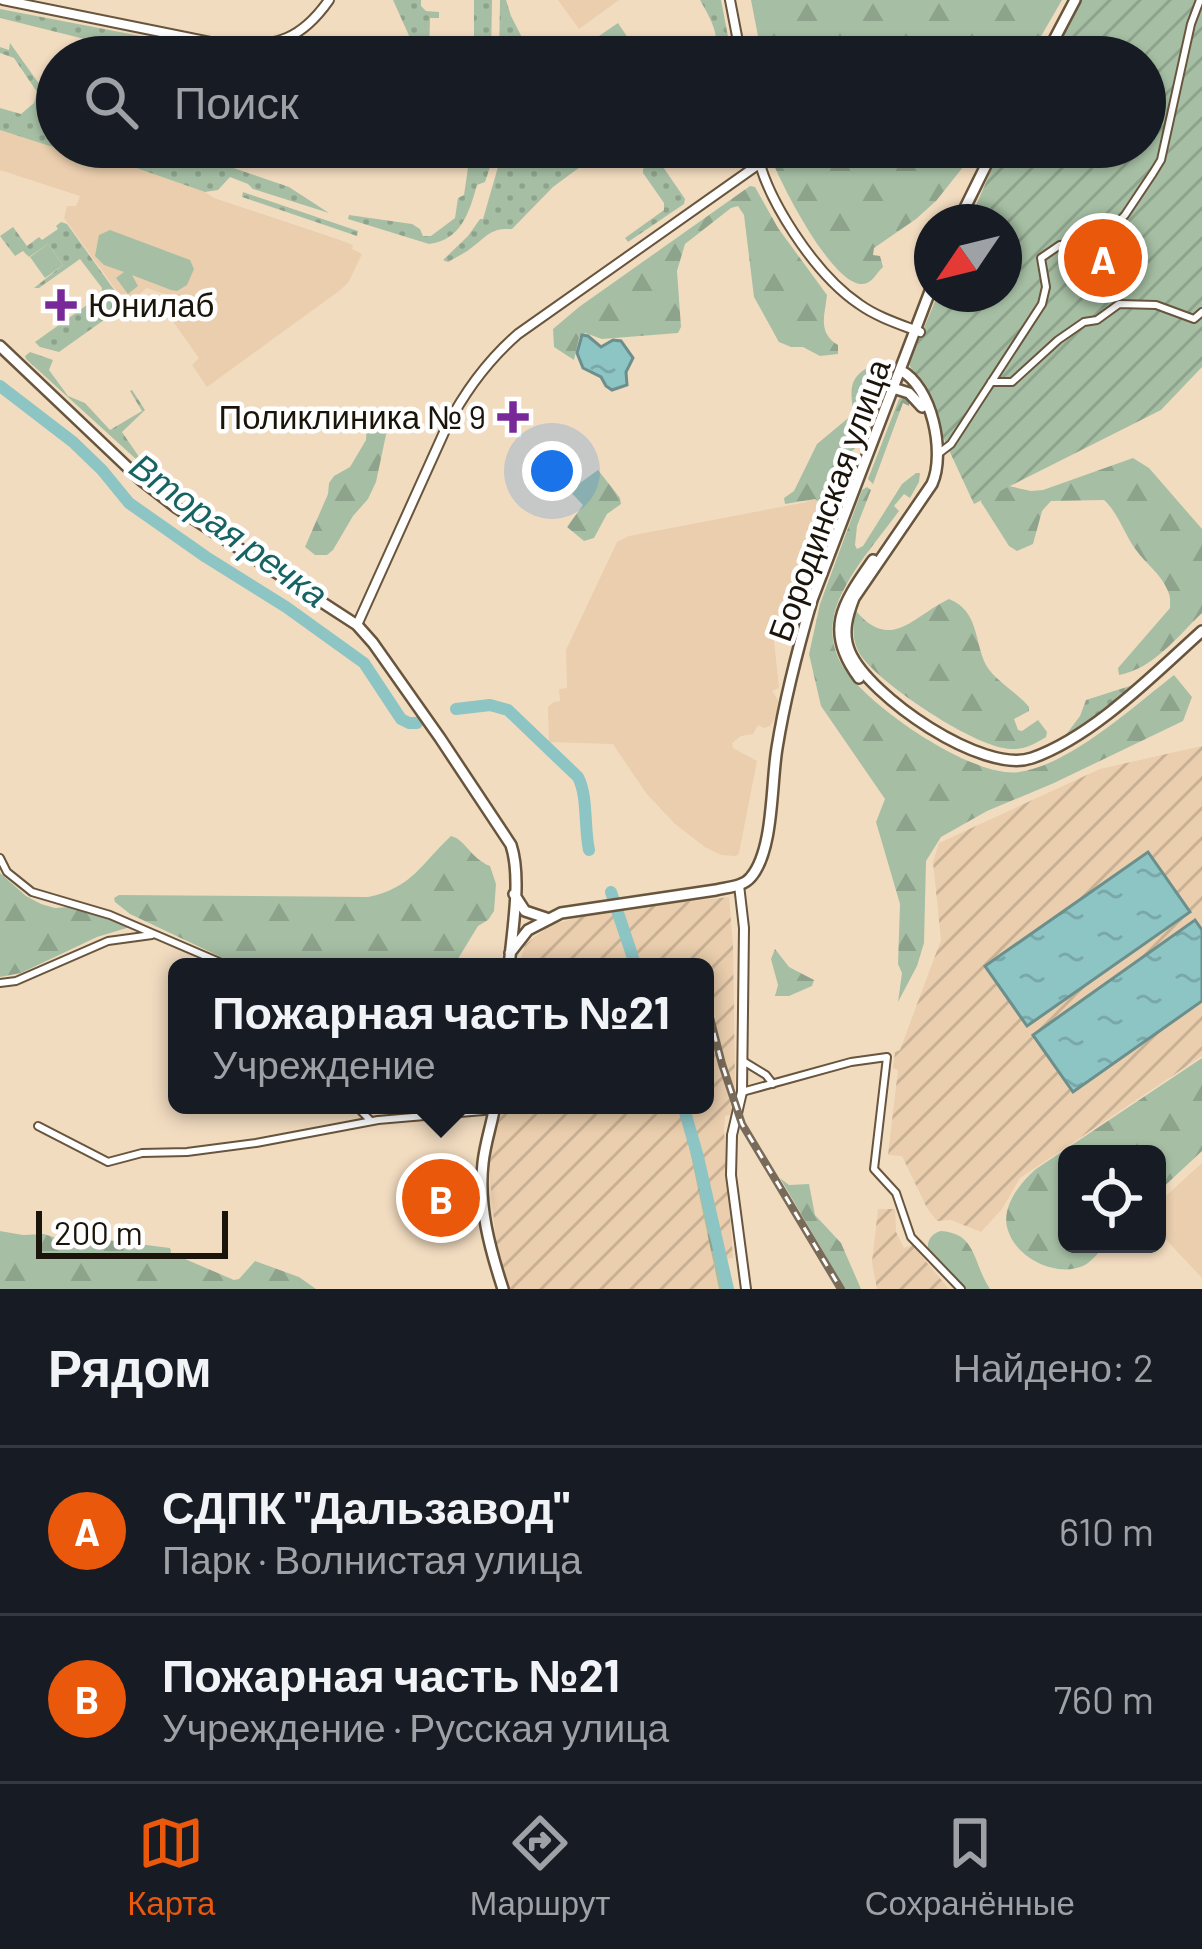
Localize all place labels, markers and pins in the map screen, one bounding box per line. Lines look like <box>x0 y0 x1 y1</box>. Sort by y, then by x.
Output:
pin: A <box>1064 213 1142 303</box>
place label: Юнилаб <box>88 284 215 324</box>
marker: Юнилаб <box>45 289 77 321</box>
place label: Поликлиника № 9 <box>219 396 486 436</box>
marker: Поликлиника № 9 <box>497 401 529 433</box>
pin: B <box>402 1153 480 1243</box>

